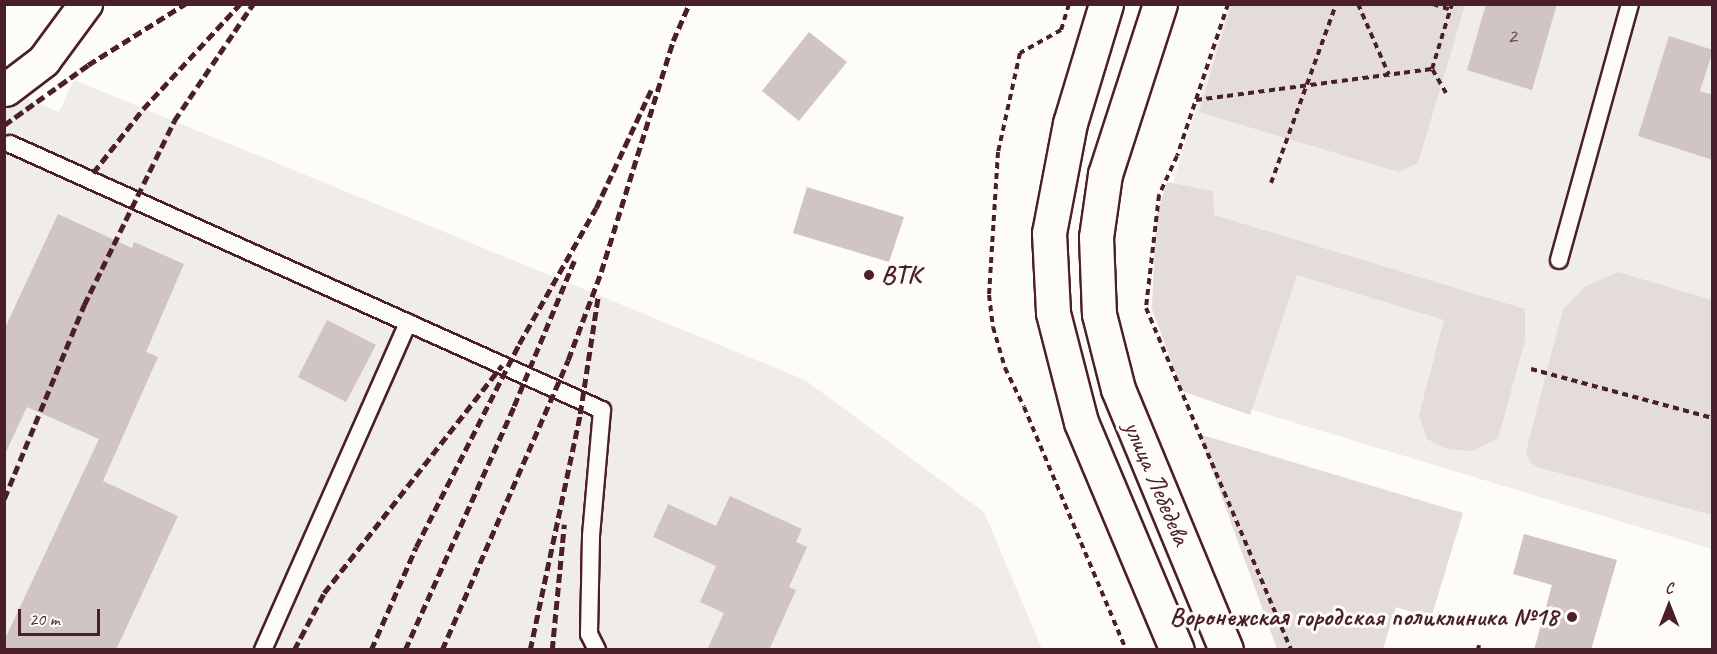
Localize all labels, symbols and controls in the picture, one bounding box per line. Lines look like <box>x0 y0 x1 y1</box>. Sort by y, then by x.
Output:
house number: 2 <box>1507 24 1517 50</box>
place label: ВТК <box>881 259 921 291</box>
marker: ВТК <box>862 268 876 282</box>
street label: улица Лебедева <box>1117 416 1197 550</box>
north arrow <box>1639 576 1699 636</box>
text: С <box>1665 578 1673 598</box>
scale bar <box>21 597 104 635</box>
place label: Воронежская городская поликлиника №18 <box>1170 601 1558 633</box>
text: 20 m <box>29 608 60 630</box>
marker: Воронежская городская поликлиника №18 <box>1563 608 1581 626</box>

